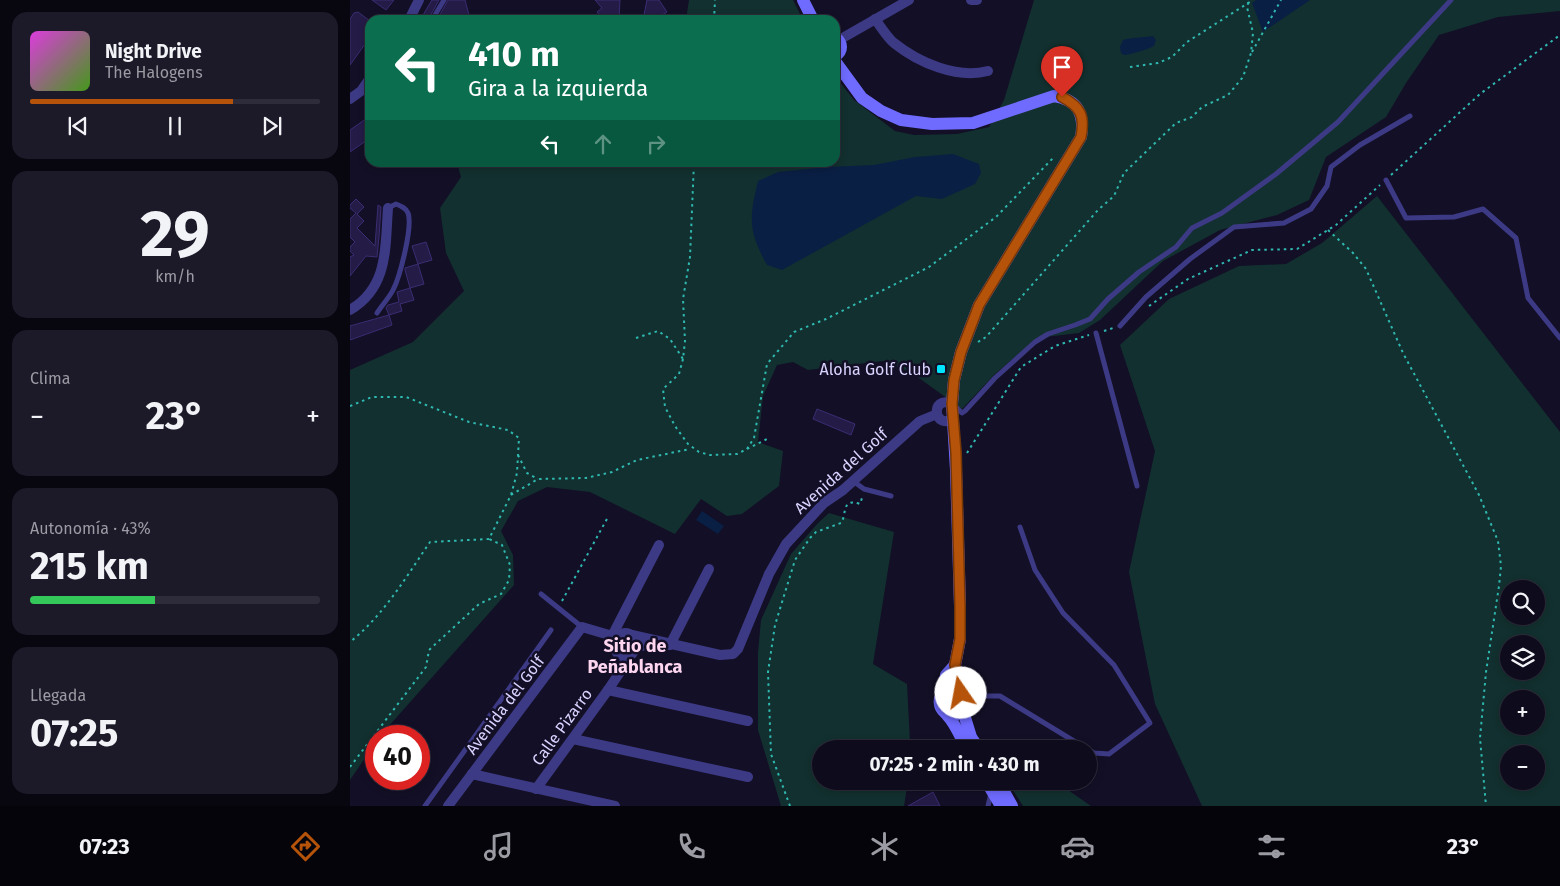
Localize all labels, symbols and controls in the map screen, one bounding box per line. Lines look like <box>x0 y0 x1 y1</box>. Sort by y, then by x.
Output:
text: 410 m <box>468 33 560 75</box>
icon: left <box>385 35 450 100</box>
text: Night Drive <box>105 40 202 63</box>
pin <box>1041 46 1083 97</box>
icon: arrive <box>1048 53 1076 81</box>
text: The Halogens <box>105 63 203 82</box>
text: Gira a la izquierda <box>468 75 648 102</box>
icon: previous <box>64 112 92 140</box>
icon: pause <box>161 112 189 140</box>
icon: next <box>258 112 286 140</box>
icon: left <box>536 130 564 158</box>
icon: ahead <box>589 130 617 158</box>
icon: right <box>642 130 670 158</box>
text: 29 <box>140 195 210 273</box>
text: km/h <box>155 267 195 286</box>
place label: Aloha Golf Club <box>820 360 931 379</box>
marker: Aloha Golf Club <box>935 363 947 375</box>
text: Clima <box>30 369 70 388</box>
text: 23° <box>146 393 205 439</box>
text: − <box>30 400 44 433</box>
text: + <box>306 400 320 433</box>
street label: Avenida del Golf <box>790 423 893 518</box>
text: Autonomía · 43% <box>30 519 151 538</box>
text: 215 km <box>30 543 149 589</box>
map controls <box>1500 580 1545 790</box>
button: search <box>1500 580 1545 625</box>
district label: Sitio de Peñablanca <box>587 635 683 678</box>
button: layers <box>1500 635 1545 680</box>
street label: Avenida del Golf <box>462 651 549 758</box>
position arrow <box>934 666 986 718</box>
street label: Calle Pizarro <box>528 685 596 769</box>
text: Llegada <box>30 686 86 705</box>
button: + <box>1500 690 1545 735</box>
text: 07:25 <box>30 710 118 756</box>
speed limit sign: 40 <box>365 725 430 790</box>
button: − <box>1500 745 1545 790</box>
text: 07:25 · 2 min · 430 m <box>869 753 1040 776</box>
icon: directions <box>288 829 323 864</box>
icon: music <box>481 829 516 864</box>
icon: phone <box>674 829 709 864</box>
icon: climate <box>867 829 902 864</box>
icon: car <box>1060 829 1095 864</box>
icon: filters <box>1254 829 1289 864</box>
text: 07:23 <box>79 833 130 860</box>
text: 23° <box>1447 833 1481 860</box>

